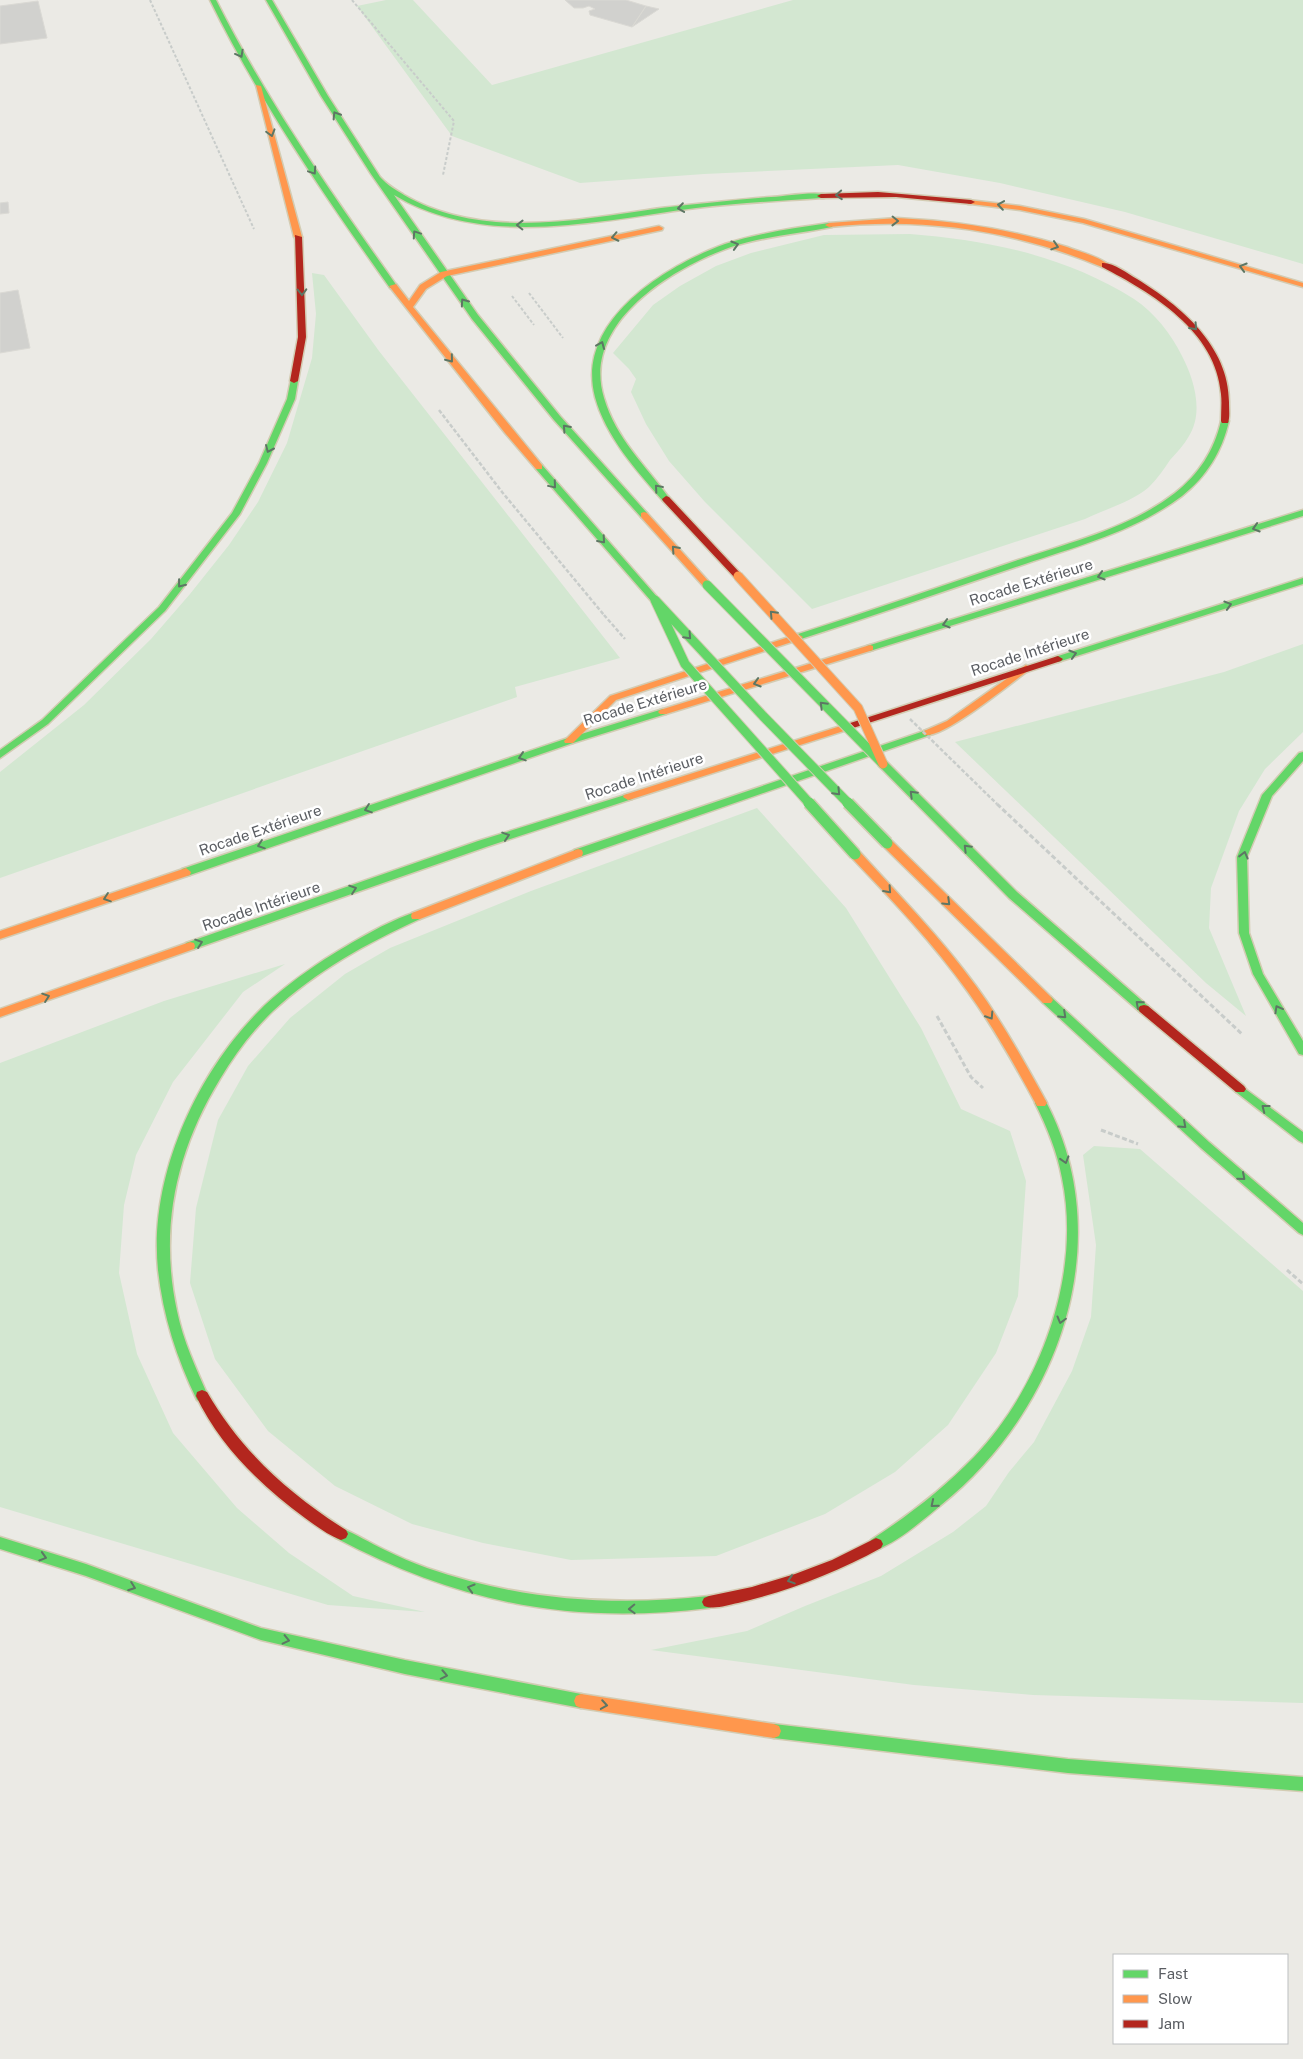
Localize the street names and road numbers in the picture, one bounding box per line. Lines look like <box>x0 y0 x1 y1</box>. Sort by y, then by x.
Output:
street label: Rocade Extérieure <box>967 555 1095 609</box>
street label: Rocade Intérieure <box>969 625 1091 679</box>
street label: Rocade Extérieure <box>581 675 709 729</box>
street label: Rocade Intérieure <box>583 749 705 803</box>
street label: Rocade Extérieure <box>197 801 323 859</box>
street label: Rocade Intérieure <box>200 878 322 934</box>

